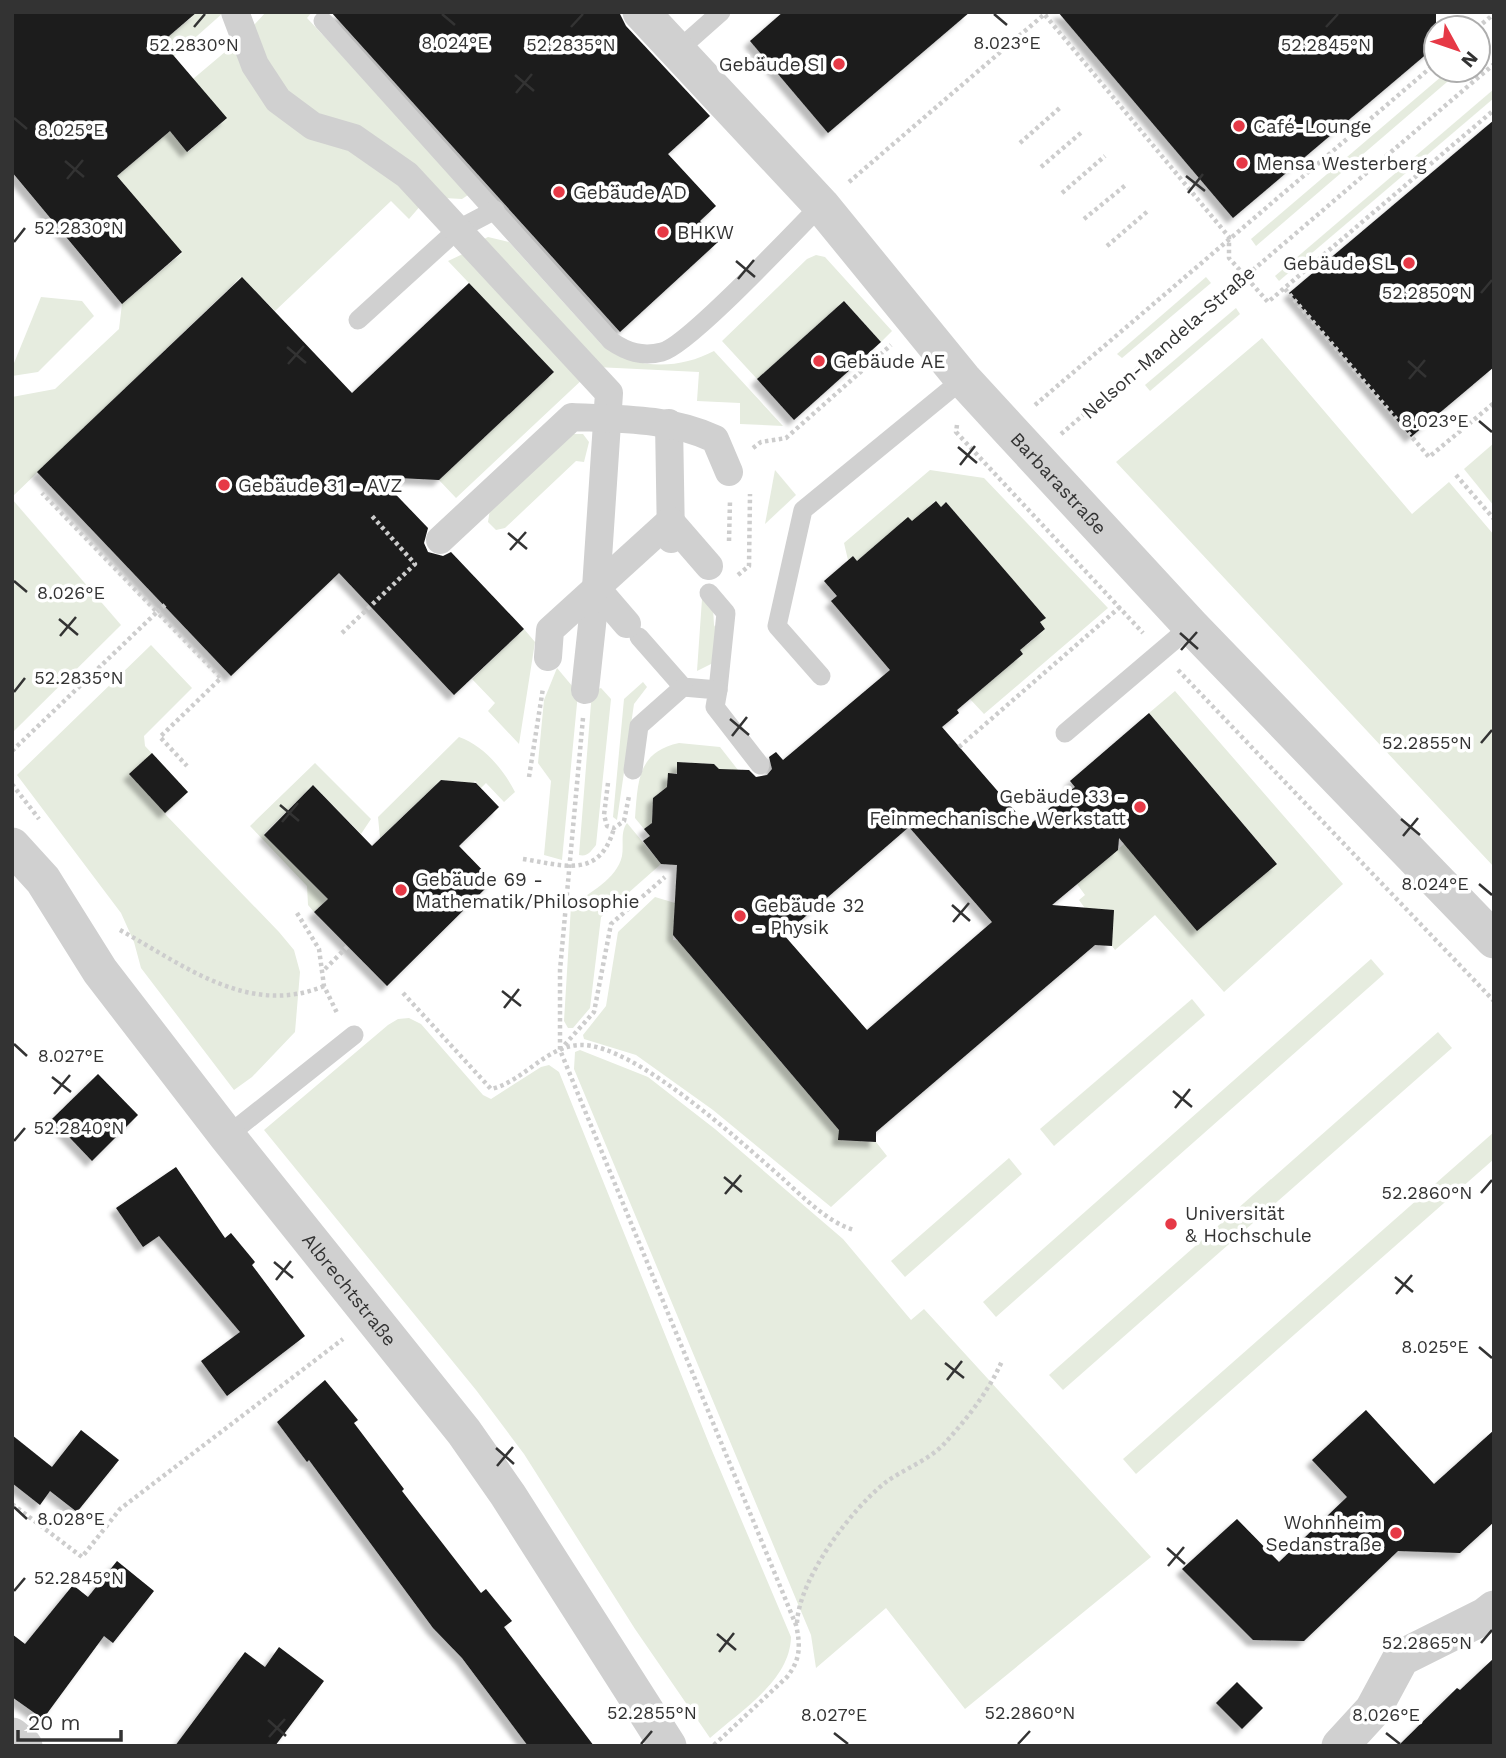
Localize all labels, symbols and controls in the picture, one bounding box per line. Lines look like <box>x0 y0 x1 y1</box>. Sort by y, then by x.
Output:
north arrow <box>1422 14 1492 84</box>
text: 8.024°E <box>421 32 489 53</box>
text: 8.023°E <box>973 32 1041 53</box>
text: 52.2830°N <box>149 34 239 55</box>
text: 52.2835°N <box>526 34 616 55</box>
text: 52.2845°N <box>1281 34 1371 55</box>
text: N <box>1456 47 1483 72</box>
place label: Gebäude SI <box>719 53 825 76</box>
marker: Gebäude SI <box>831 56 847 72</box>
place label: Café-Lounge <box>1253 115 1372 138</box>
marker: Café-Lounge <box>1231 118 1247 134</box>
text: 8.025°E <box>37 119 105 140</box>
place label: Mensa Westerberg <box>1256 152 1428 175</box>
marker: Mensa Westerberg <box>1234 155 1250 171</box>
place label: Gebäude AD <box>573 181 687 204</box>
marker: Gebäude AD <box>551 184 567 200</box>
text: 52.2830°N <box>34 217 124 238</box>
place label: BHKW <box>677 221 734 244</box>
marker: BHKW <box>655 224 671 240</box>
place label: Gebäude SL <box>1283 252 1395 275</box>
marker: Gebäude SL <box>1401 255 1417 271</box>
street label: Nelson-Mandela-Straße <box>1077 261 1259 424</box>
text: 52.2850°N <box>1382 282 1472 303</box>
place label: Gebäude AE <box>833 350 945 373</box>
marker: Gebäude AE <box>811 353 827 369</box>
text: 8.023°E <box>1401 410 1469 431</box>
street label: Barbarastraße <box>1006 428 1111 539</box>
place label: Gebäude 31 - AVZ <box>238 474 403 497</box>
marker: Gebäude 31 - AVZ <box>216 477 232 493</box>
text: 8.026°E <box>37 582 105 603</box>
text: 52.2835°N <box>34 667 124 688</box>
text: 52.2855°N <box>1382 732 1472 753</box>
place label: Gebäude 33 - Feinmechanische Werkstatt <box>869 785 1126 830</box>
marker: Gebäude 33 - Feinmechanische Werkstatt <box>1132 799 1148 815</box>
place label: Gebäude 69 - Mathematik/Philosophie <box>415 868 639 913</box>
text: 8.024°E <box>1401 873 1469 894</box>
marker: Gebäude 69 - Mathematik/Philosophie <box>393 882 409 898</box>
place label: Gebäude 32 - Physik <box>754 894 865 939</box>
marker: Gebäude 32 - Physik <box>732 908 748 924</box>
text: 8.027°E <box>38 1045 104 1066</box>
text: 52.2840°N <box>33 1117 125 1138</box>
text: 52.2860°N <box>1382 1182 1472 1203</box>
place label: Universität & Hochschule <box>1185 1202 1312 1247</box>
marker: Universität & Hochschule <box>1163 1216 1179 1232</box>
street label: Albrechtstraße <box>297 1229 401 1351</box>
text: 8.025°E <box>1401 1336 1469 1357</box>
text: 8.028°E <box>37 1508 105 1529</box>
place label: Wohnheim Sedanstraße <box>1266 1511 1382 1556</box>
marker: Wohnheim Sedanstraße <box>1388 1525 1404 1541</box>
text: 52.2845°N <box>34 1567 124 1588</box>
text: 52.2865°N <box>1382 1632 1472 1653</box>
scale bar <box>18 1698 121 1742</box>
text: 52.2855°N <box>607 1702 697 1723</box>
text: 52.2860°N <box>985 1702 1075 1723</box>
text: 8.027°E <box>801 1704 867 1725</box>
text: 8.026°E <box>1352 1704 1420 1725</box>
text: 20 m <box>28 1710 80 1735</box>

